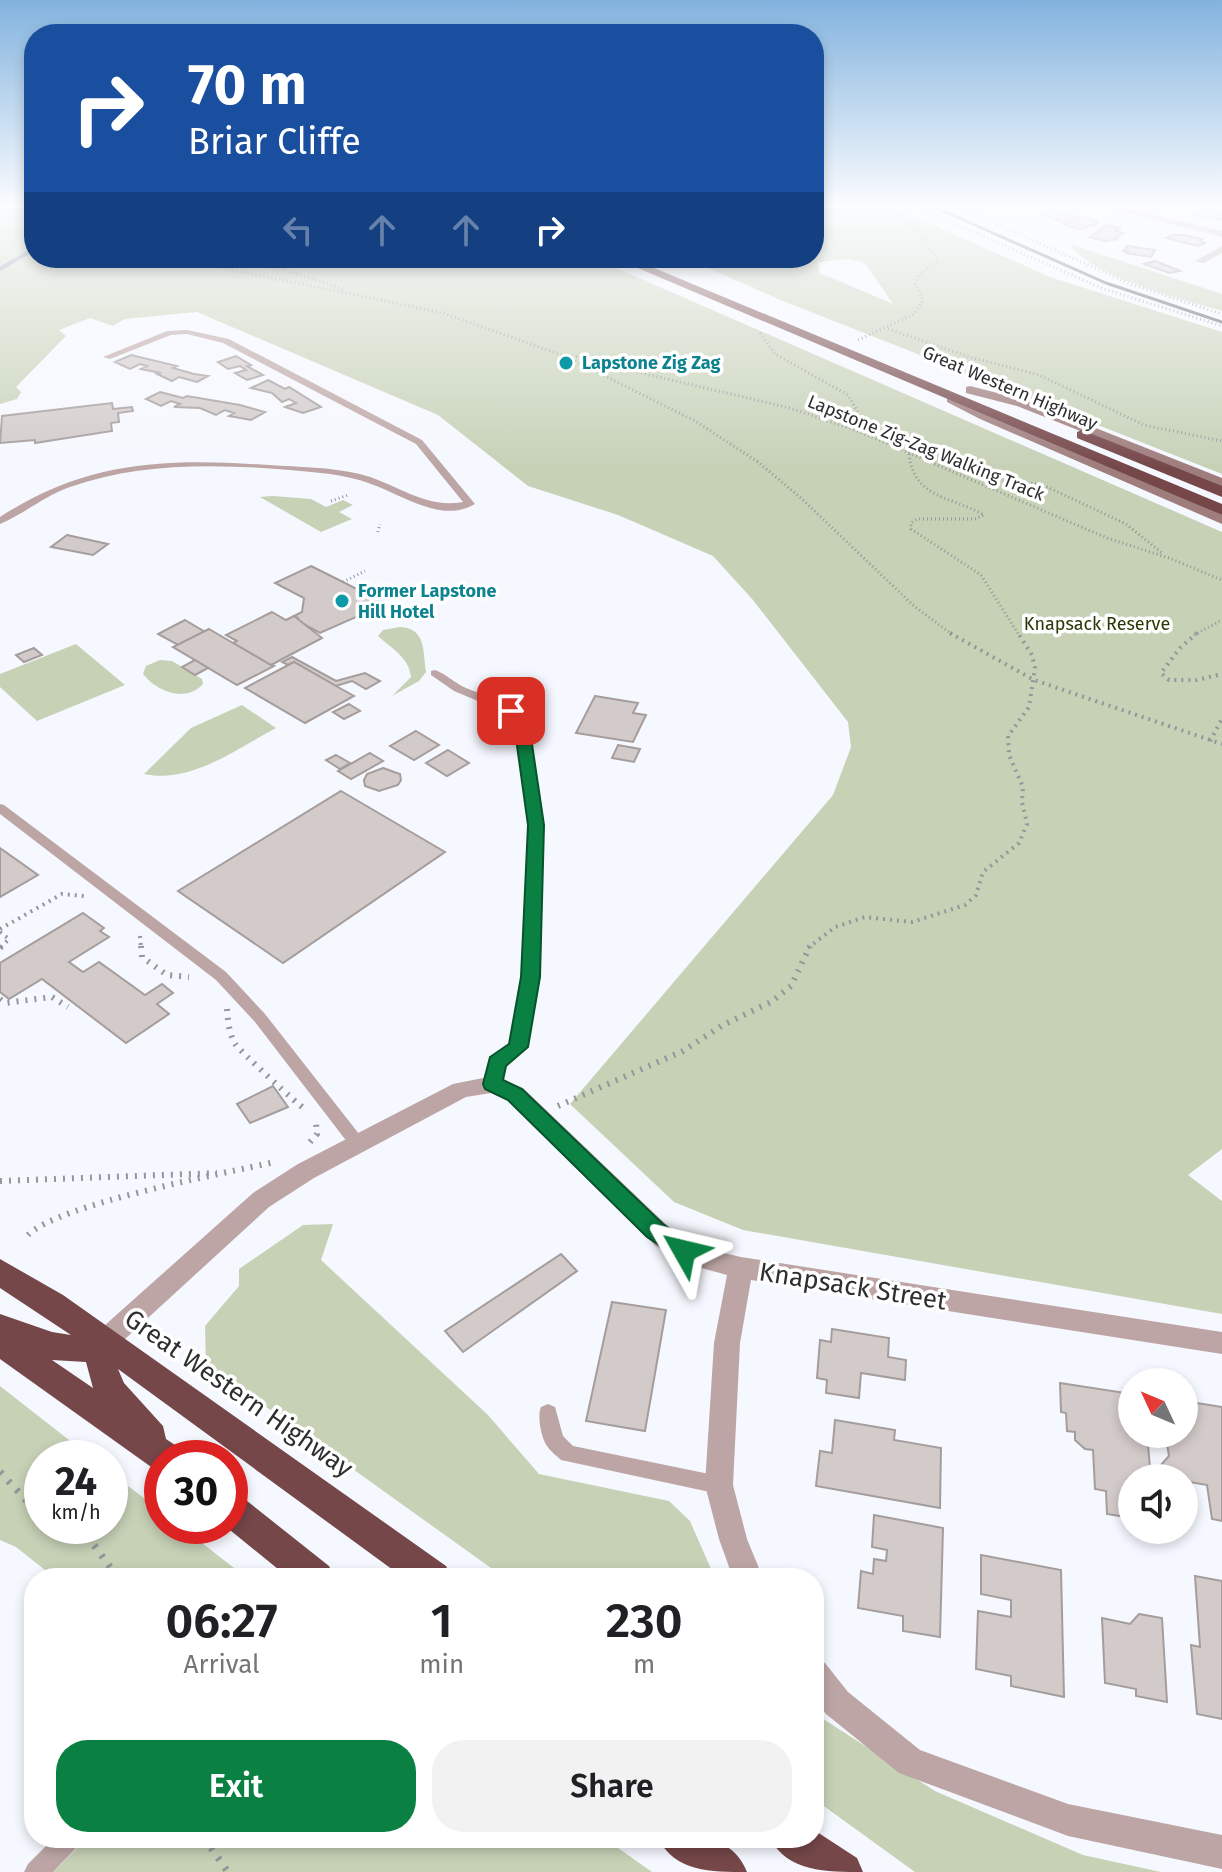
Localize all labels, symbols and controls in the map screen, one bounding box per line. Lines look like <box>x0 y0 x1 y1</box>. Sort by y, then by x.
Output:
text: 70 m <box>188 52 307 119</box>
icon: right <box>56 56 160 160</box>
text: Briar Cliffe <box>188 120 361 164</box>
icon: left <box>276 208 320 252</box>
icon: ahead <box>360 208 404 252</box>
icon: ahead <box>444 208 488 252</box>
icon: right <box>528 208 572 252</box>
street label: Great Western Highway <box>919 341 1101 435</box>
place label: Lapstone Zig Zag <box>582 352 720 374</box>
marker: Lapstone Zig Zag <box>557 354 575 372</box>
street label: Lapstone Zig-Zag Walking Track <box>804 390 1048 506</box>
place label: Former Lapstone Hill Hotel <box>358 580 496 623</box>
marker: Former Lapstone Hill Hotel <box>333 592 351 610</box>
park label: Knapsack Reserve <box>1024 613 1170 635</box>
pin <box>477 677 545 745</box>
icon: arrive <box>489 689 533 733</box>
position arrow <box>642 1209 726 1293</box>
street label: Knapsack Street <box>757 1256 949 1317</box>
street label: Great Western Highway <box>119 1303 359 1484</box>
north arrow <box>1118 1368 1198 1448</box>
map controls <box>1118 1368 1198 1544</box>
speed limit sign: 30 <box>144 1440 248 1544</box>
text: 24 <box>55 1458 97 1506</box>
button: sound <box>1118 1464 1198 1544</box>
text: km/h <box>51 1500 101 1524</box>
text: 06:27 <box>166 1592 278 1650</box>
text: 1 <box>431 1592 453 1650</box>
text: 230 <box>606 1592 683 1650</box>
text: Arrival <box>184 1649 260 1680</box>
text: min <box>419 1649 464 1680</box>
text: m <box>633 1649 655 1680</box>
button: Exit <box>56 1740 416 1832</box>
button: Share <box>432 1740 792 1832</box>

